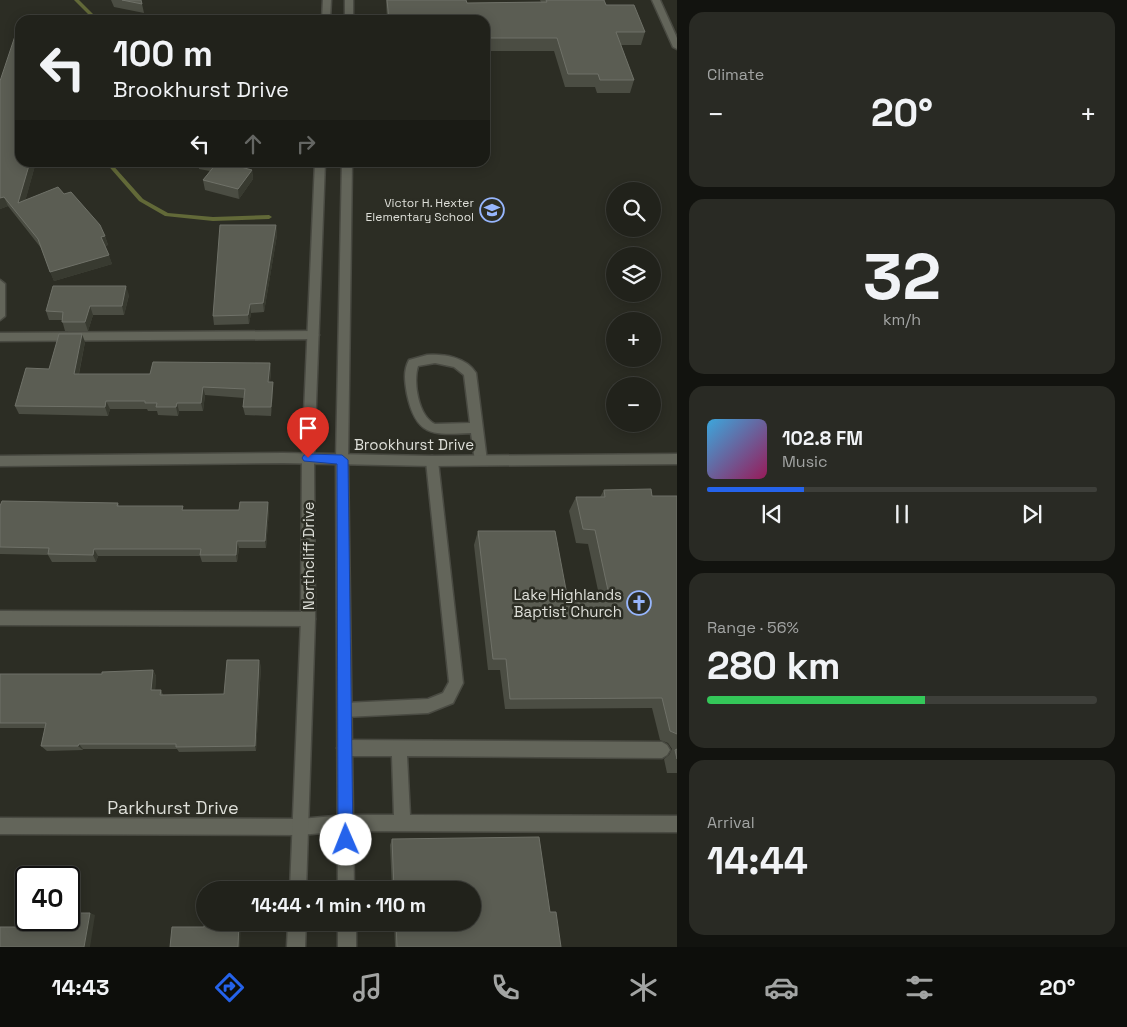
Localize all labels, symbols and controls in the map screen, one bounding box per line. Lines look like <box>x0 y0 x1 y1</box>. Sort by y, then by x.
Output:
text: 100 m <box>113 32 213 76</box>
icon: left <box>30 35 95 100</box>
text: Climate <box>707 64 764 85</box>
text: Brookhurst Drive <box>113 75 289 103</box>
text: 20° <box>871 89 933 137</box>
text: − <box>707 96 724 132</box>
text: + <box>1080 96 1097 132</box>
icon: left <box>186 130 214 158</box>
icon: ahead <box>239 130 267 158</box>
icon: right <box>292 130 320 158</box>
map controls <box>606 182 661 432</box>
button: search <box>606 182 661 237</box>
place label: Victor H. Hexter Elementary School <box>366 195 474 225</box>
school or university icon: Victor H. Hexter Elementary School <box>479 197 505 223</box>
text: 32 <box>863 235 941 318</box>
button: layers <box>606 247 661 302</box>
text: km/h <box>883 309 921 330</box>
button: + <box>606 312 661 367</box>
button: − <box>606 377 661 432</box>
pin <box>287 407 329 458</box>
icon: arrive <box>294 414 322 442</box>
text: 102.8 FM <box>782 426 863 451</box>
street label: Brookhurst Drive <box>354 435 474 454</box>
text: Music <box>782 451 828 472</box>
icon: previous <box>758 500 786 528</box>
icon: pause <box>888 500 916 528</box>
icon: next <box>1018 500 1046 528</box>
street label: Northcliff Drive <box>299 502 318 610</box>
place label: Lake Highlands Baptist Church <box>513 585 622 621</box>
church icon: Lake Highlands Baptist Church <box>626 590 652 616</box>
text: Range · 56% <box>707 617 799 638</box>
text: 280 km <box>707 642 841 690</box>
street label: Parkhurst Drive <box>107 796 239 819</box>
text: Arrival <box>707 812 755 833</box>
position arrow <box>319 813 371 865</box>
text: 14:44 <box>707 837 808 885</box>
speed limit sign: 40 <box>15 866 80 931</box>
text: 14:44 · 1 min · 110 m <box>251 893 426 918</box>
icon: directions <box>212 970 247 1005</box>
icon: music <box>350 970 385 1005</box>
icon: phone <box>488 970 523 1005</box>
icon: climate <box>626 970 661 1005</box>
icon: car <box>764 970 799 1005</box>
icon: filters <box>902 970 937 1005</box>
text: 14:43 <box>51 973 109 1001</box>
text: 20° <box>1040 973 1076 1001</box>

